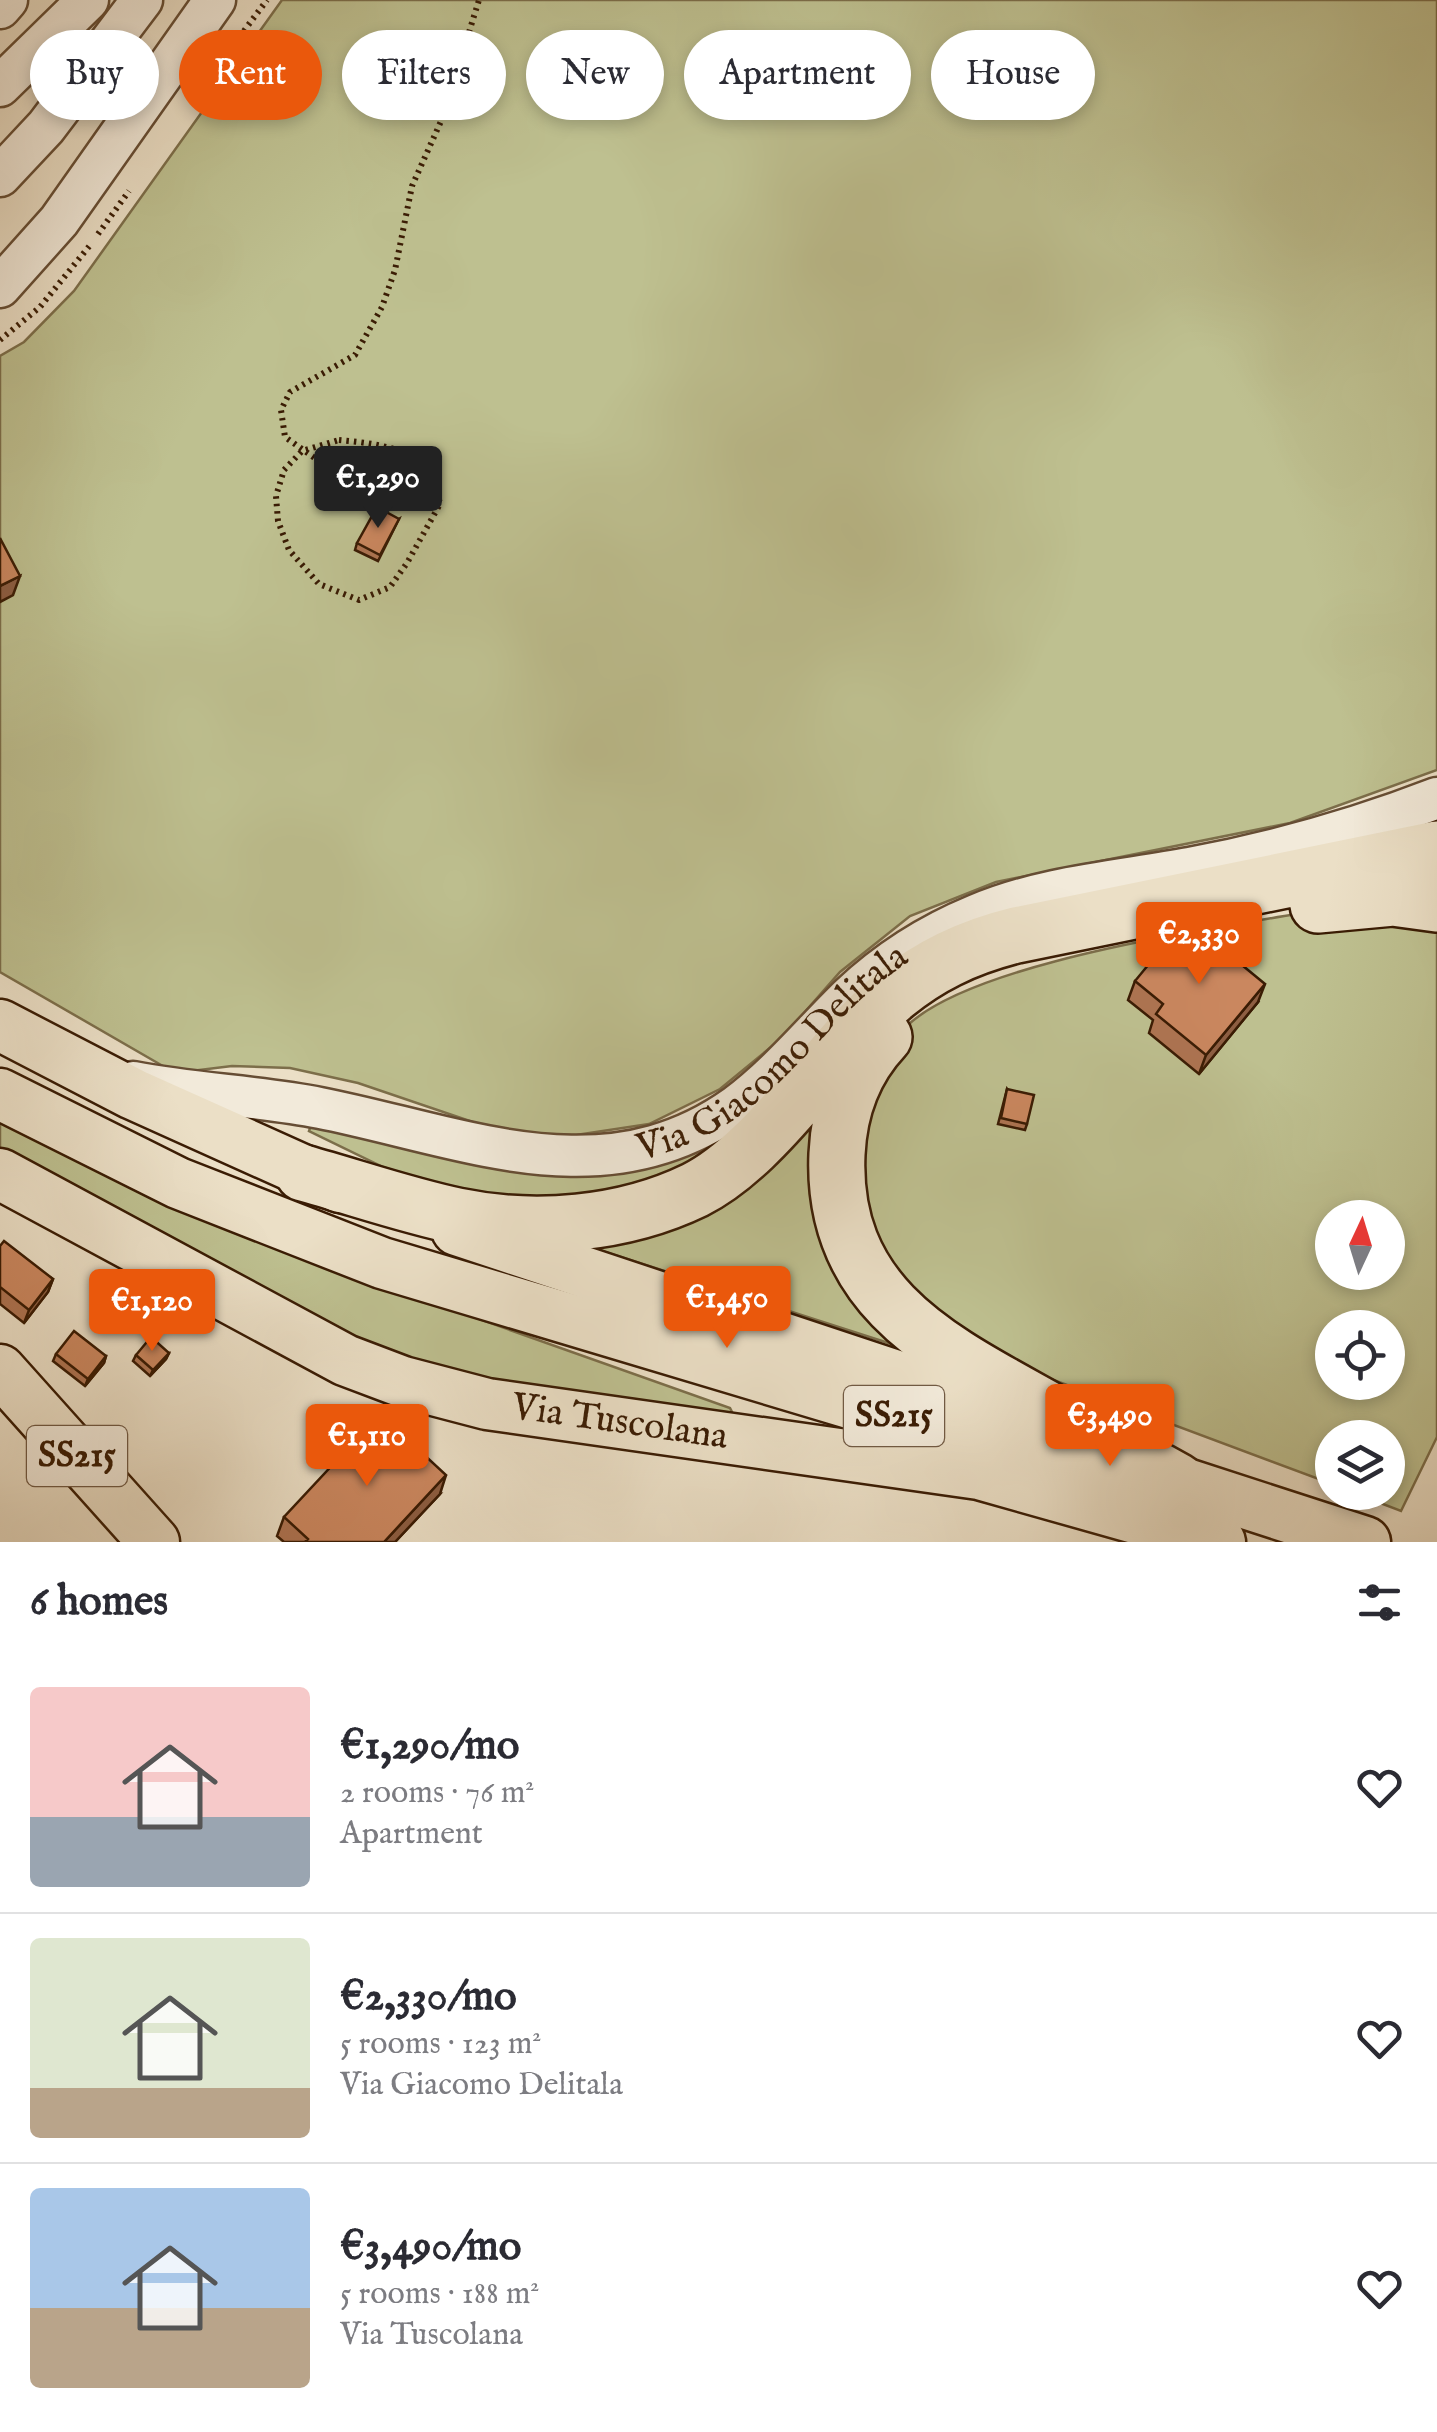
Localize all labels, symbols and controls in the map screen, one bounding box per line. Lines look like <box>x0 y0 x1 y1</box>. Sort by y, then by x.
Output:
chip: Buy <box>30 30 159 120</box>
chip: Rent <box>179 30 322 120</box>
chip: Filters <box>342 30 506 120</box>
chip: New <box>526 30 664 120</box>
chip: Apartment <box>684 30 911 120</box>
chip: House <box>931 30 1095 120</box>
pin: €1,290 <box>297 446 459 531</box>
text: €1,290 <box>336 458 420 499</box>
pin: €2,330 <box>1118 902 1280 987</box>
text: €2,330 <box>1158 914 1240 955</box>
street label: Via Giacomo Delitala <box>631 933 918 1174</box>
north arrow <box>1315 1200 1405 1290</box>
map controls <box>1315 1200 1405 1510</box>
pin: €1,450 <box>646 1266 808 1351</box>
pin: €1,120 <box>71 1269 233 1354</box>
text: €1,450 <box>686 1278 768 1319</box>
text: €1,120 <box>111 1281 193 1322</box>
button: locate <box>1315 1310 1405 1400</box>
street label: Via Tuscolana <box>508 1384 731 1462</box>
pin: €3,490 <box>1029 1384 1191 1469</box>
road number: SS215 <box>844 1386 944 1446</box>
text: €3,490 <box>1067 1396 1153 1437</box>
pin: €1,110 <box>286 1404 448 1489</box>
text: €1,110 <box>328 1416 406 1457</box>
button: layers <box>1315 1420 1405 1510</box>
road number: SS215 <box>27 1426 127 1486</box>
icon: filters <box>1352 1575 1407 1630</box>
text: 6 homes <box>30 1576 168 1629</box>
text: €1,290/mo <box>340 1720 519 1773</box>
icon: home <box>110 1727 230 1847</box>
icon: heart <box>1352 1760 1407 1815</box>
text: 2 rooms · 76 m² <box>340 1773 534 1814</box>
text: Apartment <box>340 1814 483 1855</box>
text: €2,330/mo <box>340 1971 517 2024</box>
icon: home <box>110 1978 230 2098</box>
icon: heart <box>1352 2011 1407 2066</box>
text: 5 rooms · 123 m² <box>340 2024 541 2065</box>
text: Via Giacomo Delitala <box>340 2065 623 2106</box>
text: €3,490/mo <box>340 2221 521 2274</box>
icon: home <box>110 2228 230 2348</box>
icon: heart <box>1352 2261 1407 2316</box>
text: 5 rooms · 188 m² <box>340 2274 539 2315</box>
text: Via Tuscolana <box>340 2315 523 2356</box>

